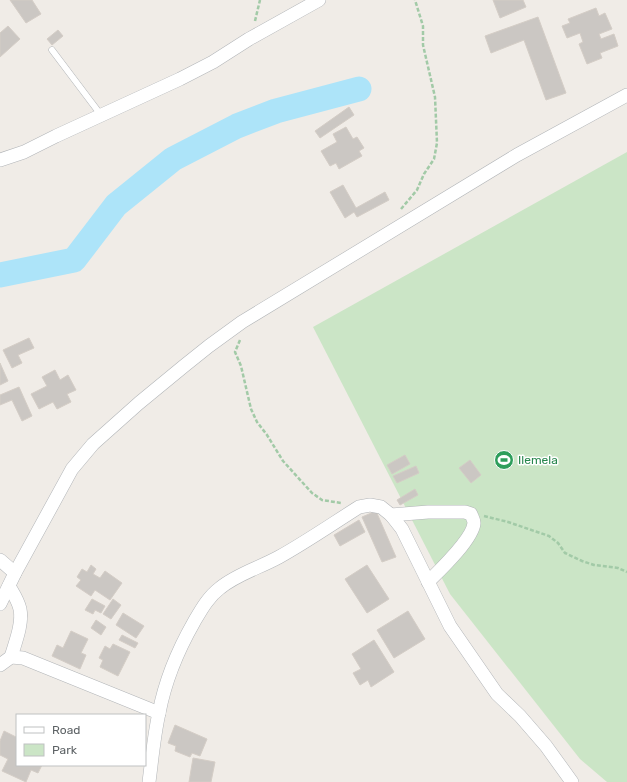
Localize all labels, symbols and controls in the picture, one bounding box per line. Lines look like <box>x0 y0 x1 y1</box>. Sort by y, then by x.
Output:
sports icon: Ilemela <box>493 449 515 471</box>
place label: Ilemela <box>518 453 558 467</box>
legend <box>16 714 146 766</box>
text: Road <box>52 723 80 737</box>
text: Park <box>52 743 78 757</box>

